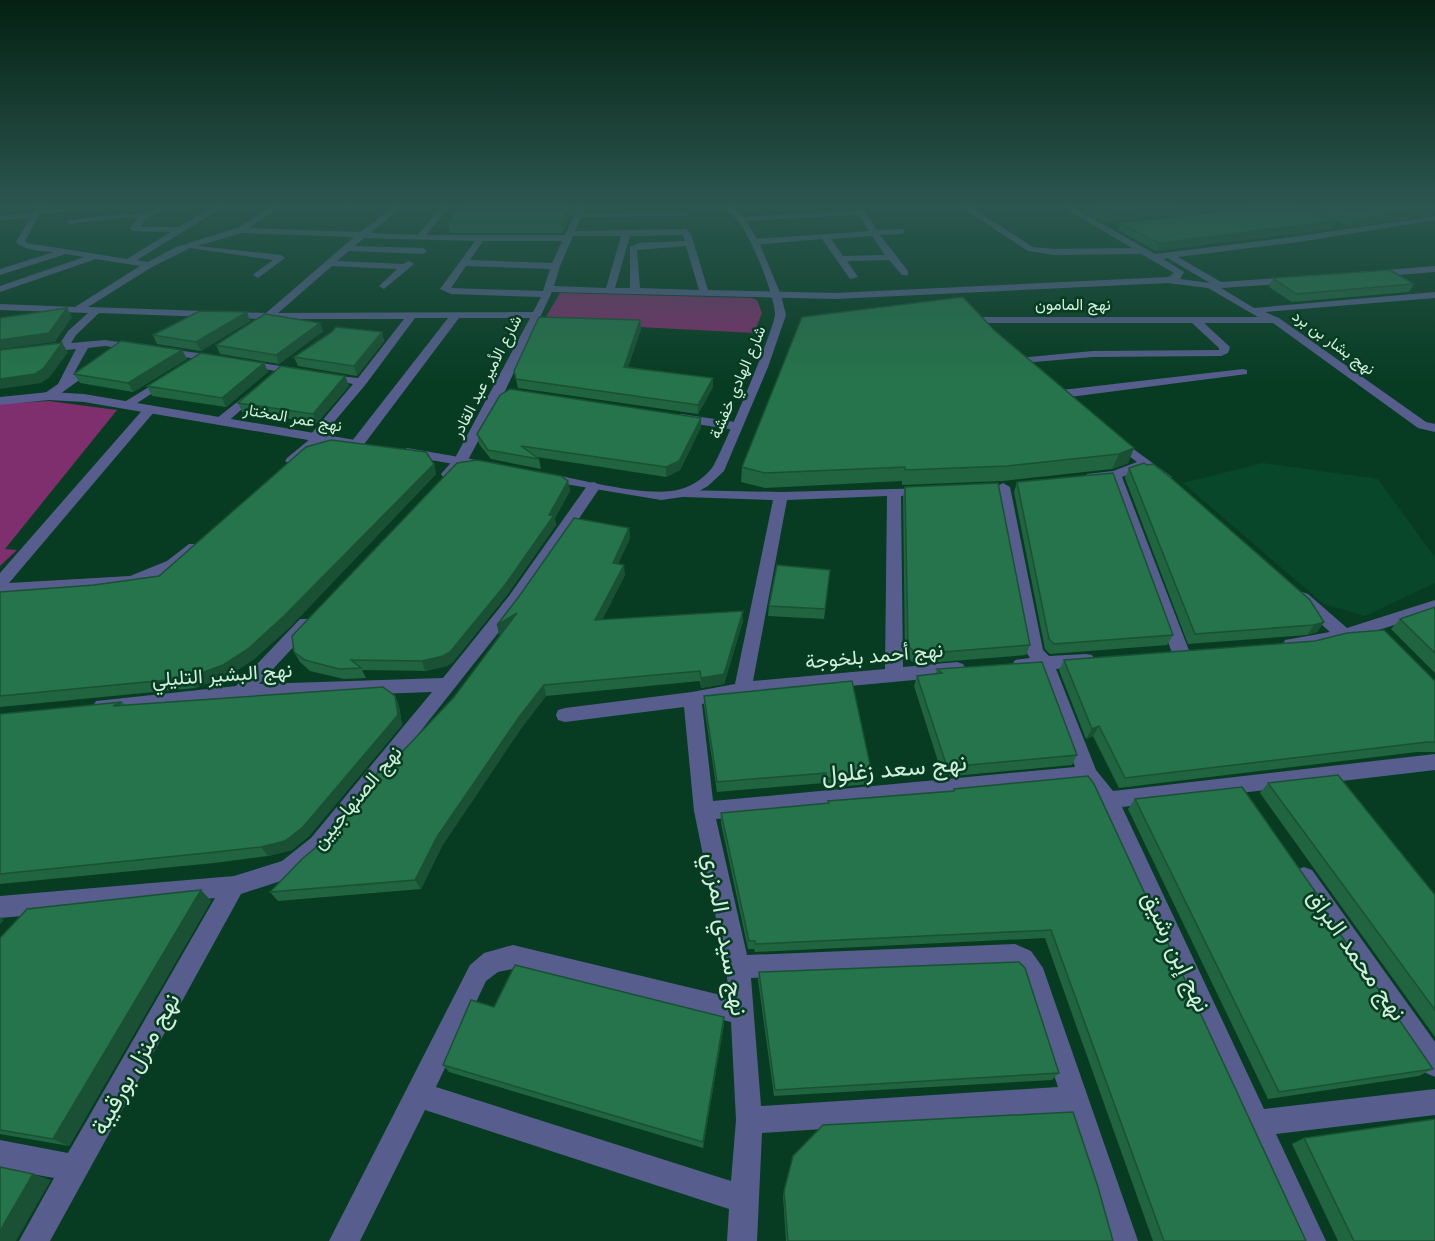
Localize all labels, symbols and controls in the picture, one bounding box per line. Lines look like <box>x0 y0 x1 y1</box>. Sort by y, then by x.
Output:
street label: نهج المامون <box>1035 293 1111 316</box>
street label: نهج بشار بن برد <box>1288 304 1380 380</box>
street label: شارع الأمير عبد القادر <box>445 311 527 442</box>
street label: شارع الهادي خفشة <box>703 322 773 443</box>
street label: نهج عمر المختار <box>241 397 344 437</box>
street label: نهج أحمد بلخوجة <box>804 636 944 675</box>
street label: نهج البشير التليلي <box>151 656 293 696</box>
street label: نهج الصنهاجيين <box>305 739 408 855</box>
street label: نهج سعد زغلول <box>820 744 968 792</box>
street label: نهج سيدي المزري <box>692 850 758 1019</box>
street label: نهج محمد البراق <box>1299 881 1416 1028</box>
street label: نهج إبن رشيق <box>1134 885 1220 1018</box>
street label: نهج منزل بورقيبة <box>81 986 188 1141</box>

